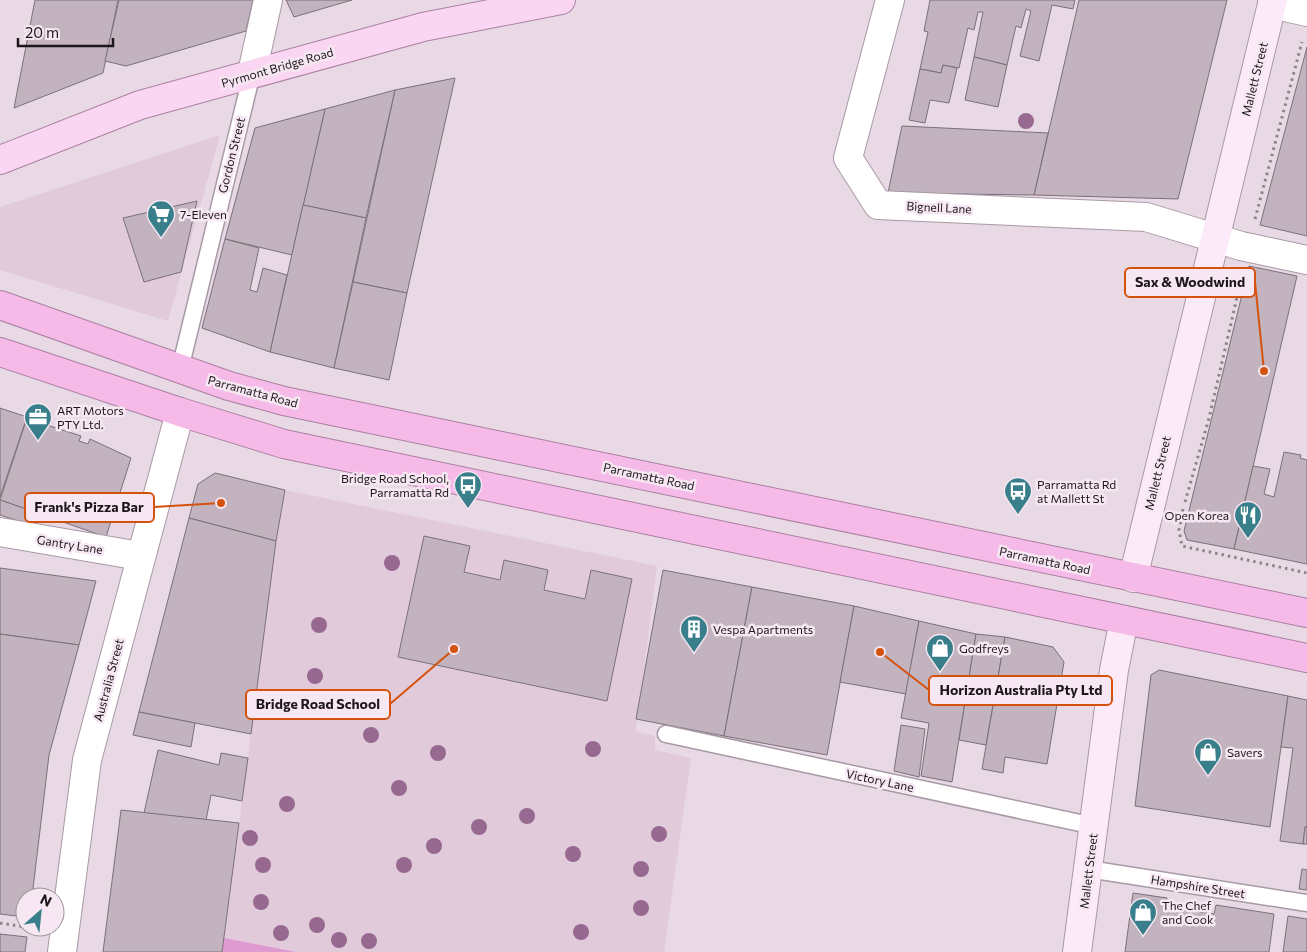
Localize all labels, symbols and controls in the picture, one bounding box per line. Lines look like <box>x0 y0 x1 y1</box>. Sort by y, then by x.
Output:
scale bar <box>18 15 112 47</box>
text: 20 m <box>25 23 59 41</box>
street label: Mallett Street <box>1238 40 1270 118</box>
street label: Pyrmont Bridge Road <box>219 44 335 90</box>
street label: Gordon Street <box>215 116 247 194</box>
street label: Bignell Lane <box>906 198 972 216</box>
supermarket icon: 7-Eleven <box>146 199 176 238</box>
place label: 7-Eleven <box>180 207 227 221</box>
callout: Sax & Woodwind <box>1125 268 1255 297</box>
text: Sax & Woodwind <box>1135 273 1245 290</box>
street label: Parramatta Road <box>206 372 300 410</box>
office icon: ART Motors PTY Ltd. <box>23 402 53 441</box>
place label: ART Motors PTY Ltd. <box>57 403 124 431</box>
street label: Mallett Street <box>1141 434 1173 512</box>
street label: Parramatta Road <box>602 460 696 493</box>
bus stop icon: Bridge Road School, Parramatta Rd <box>453 470 483 509</box>
place label: Bridge Road School, Parramatta Rd <box>341 471 449 499</box>
bus stop icon: Parramatta Rd at Mallett St <box>1003 476 1033 515</box>
place label: Parramatta Rd at Mallett St <box>1037 477 1116 505</box>
callout: Frank's Pizza Bar <box>25 493 154 522</box>
text: Frank's Pizza Bar <box>34 498 144 515</box>
restaurant icon: Open Korea <box>1233 500 1263 539</box>
place label: Open Korea <box>1165 508 1229 522</box>
street label: Gantry Lane <box>36 532 104 556</box>
street label: Parramatta Road <box>998 544 1092 577</box>
building icon: Vespa Apartments <box>679 614 709 653</box>
place label: Vespa Apartments <box>713 622 813 636</box>
shop icon: Godfreys <box>925 633 955 672</box>
street label: Australia Street <box>90 637 126 723</box>
place label: Godfreys <box>959 641 1009 655</box>
callout: Horizon Australia Pty Ltd <box>929 676 1112 705</box>
text: Horizon Australia Pty Ltd <box>939 681 1103 698</box>
callout: Bridge Road School <box>246 690 390 719</box>
text: Bridge Road School <box>256 695 380 712</box>
shop icon: Savers <box>1193 737 1223 776</box>
place label: Savers <box>1227 745 1263 759</box>
street label: Victory Lane <box>845 766 915 794</box>
street label: Mallett Street <box>1076 832 1100 910</box>
street label: Hampshire Street <box>1150 872 1246 900</box>
north arrow <box>15 887 65 937</box>
text: N <box>38 890 55 910</box>
shop icon: The Chef and Cook <box>1128 897 1158 936</box>
place label: The Chef and Cook <box>1162 898 1214 926</box>

